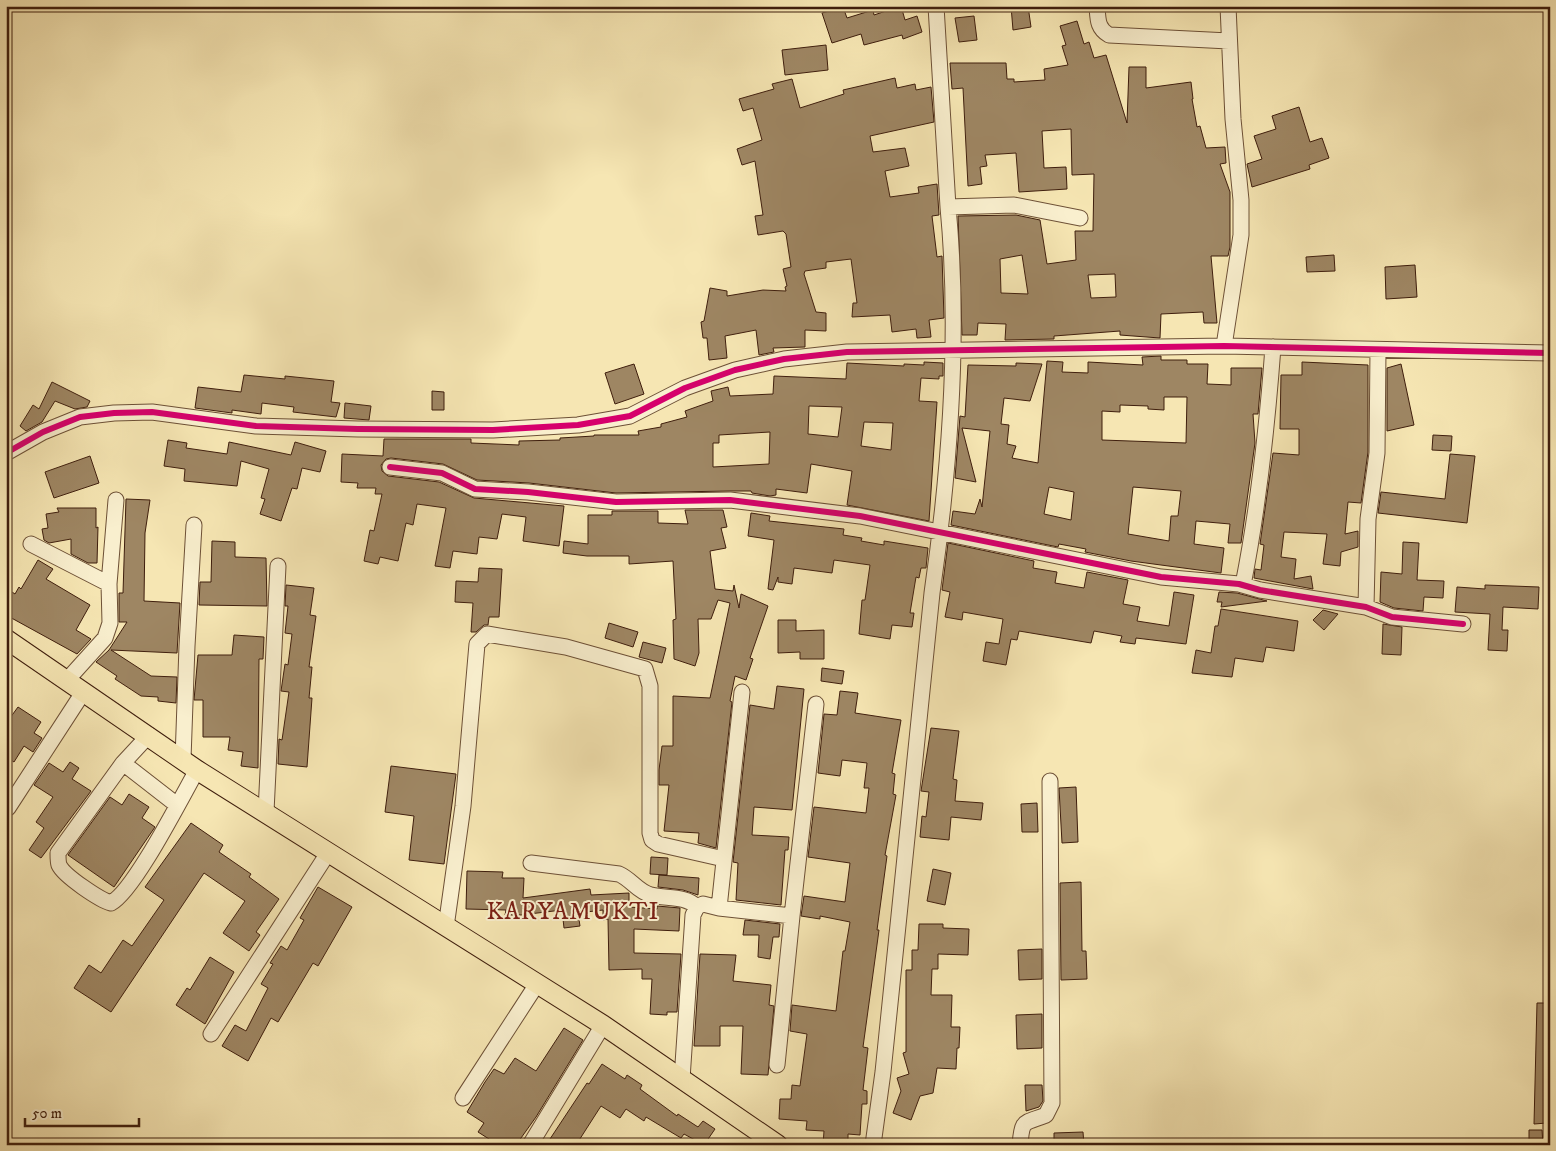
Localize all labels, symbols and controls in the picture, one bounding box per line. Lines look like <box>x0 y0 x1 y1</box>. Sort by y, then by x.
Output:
district label: KARYAMUKTI <box>487 897 659 927</box>
scale bar <box>25 1096 139 1128</box>
text: 50 m <box>32 1104 62 1123</box>

